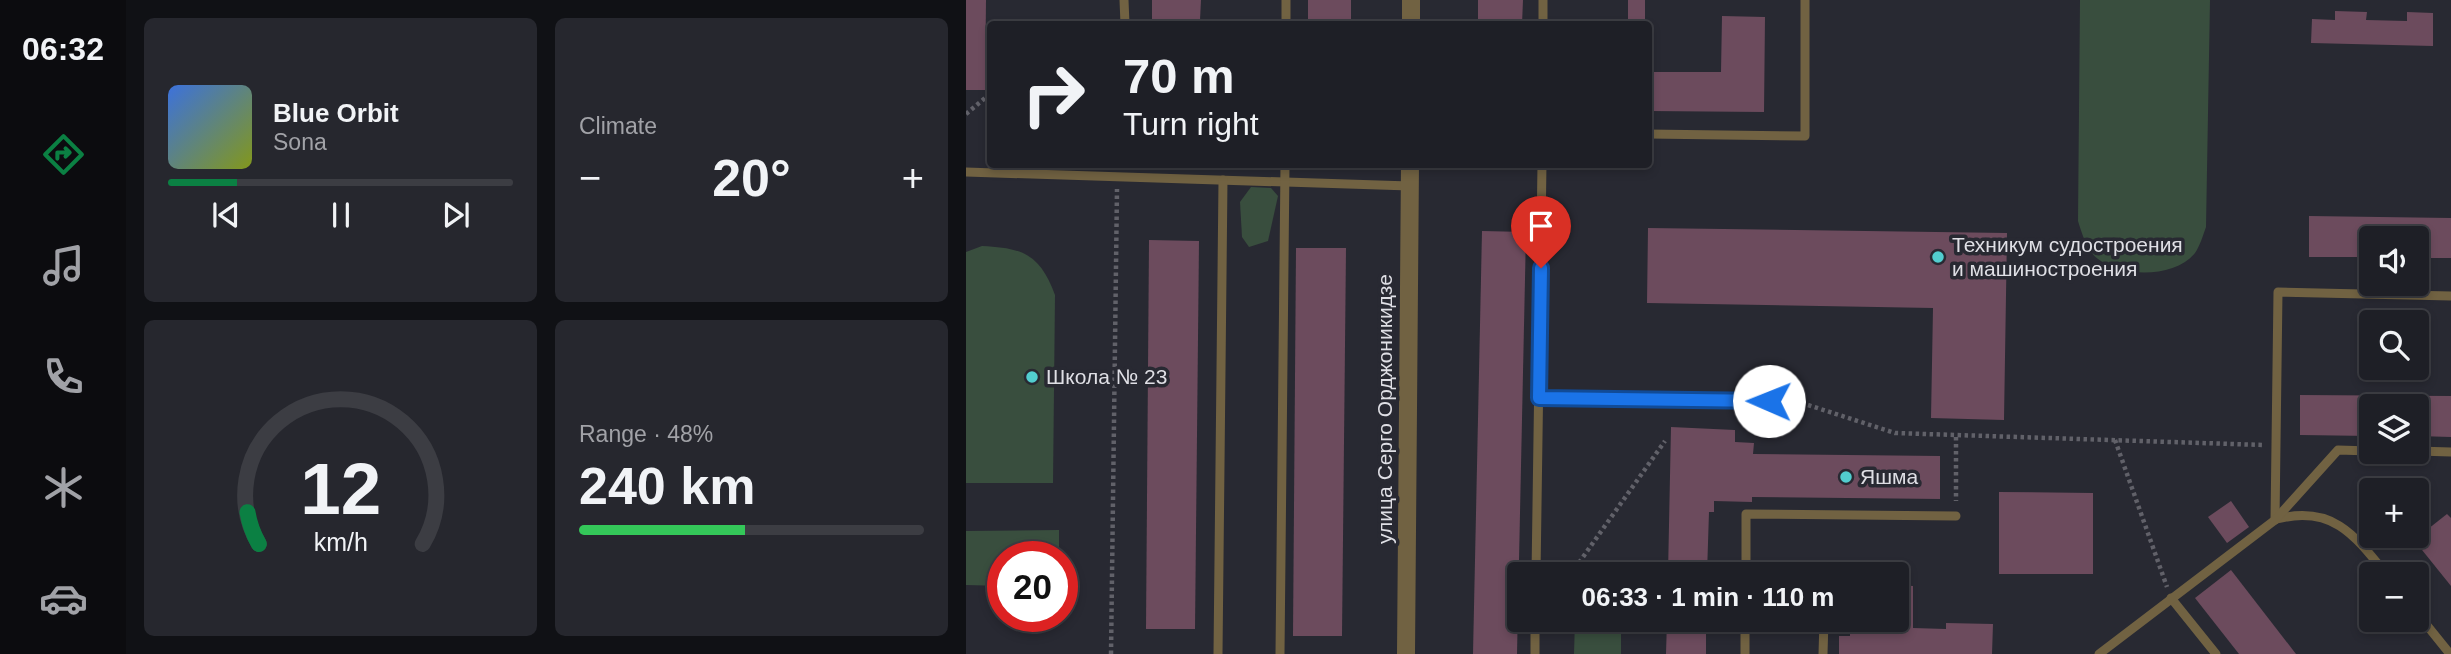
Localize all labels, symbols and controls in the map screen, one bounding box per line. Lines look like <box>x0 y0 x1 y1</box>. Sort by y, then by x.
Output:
text: 06:32 <box>22 31 104 67</box>
icon: right <box>1008 49 1099 140</box>
text: 70 m <box>1123 49 1235 103</box>
text: Blue Orbit <box>273 98 399 128</box>
text: Turn right <box>1123 106 1259 142</box>
text: Climate <box>579 113 657 139</box>
text: Sona <box>273 129 327 155</box>
icon: directions <box>39 130 88 179</box>
text: 20° <box>712 149 791 207</box>
text: − <box>579 157 601 199</box>
text: + <box>902 157 924 199</box>
icon: previous <box>207 196 245 234</box>
icon: pause <box>322 196 360 234</box>
icon: next <box>437 196 475 234</box>
pin <box>1511 196 1571 268</box>
icon: arrive <box>1522 207 1560 245</box>
map controls <box>2359 226 2429 632</box>
button: sound <box>2359 226 2429 296</box>
place label: Техникум судостроения и машиностроения <box>1952 233 2183 280</box>
icon: music <box>39 241 88 290</box>
marker: Техникум судостроения и машиностроения <box>1930 249 1946 265</box>
street label: улица Серго Орджоникидзе <box>1373 274 1396 544</box>
button: search <box>2359 310 2429 380</box>
icon: phone <box>39 352 88 401</box>
position arrow <box>1732 364 1806 438</box>
place label: Школа № 23 <box>1046 365 1167 388</box>
marker: Школа № 23 <box>1024 369 1040 385</box>
button: layers <box>2359 394 2429 464</box>
text: Range · 48% <box>579 421 713 447</box>
text: 12 <box>300 448 381 529</box>
text: 240 km <box>579 457 755 515</box>
icon: climate <box>39 463 88 512</box>
place label: Яшма <box>1860 465 1918 488</box>
marker: Яшма <box>1838 469 1854 485</box>
button: + <box>2359 478 2429 548</box>
text: km/h <box>313 528 368 556</box>
speed limit sign: 20 <box>987 541 1078 632</box>
button: − <box>2359 562 2429 632</box>
icon: car <box>39 574 88 623</box>
text: 06:33 · 1 min · 110 m <box>1582 582 1834 612</box>

